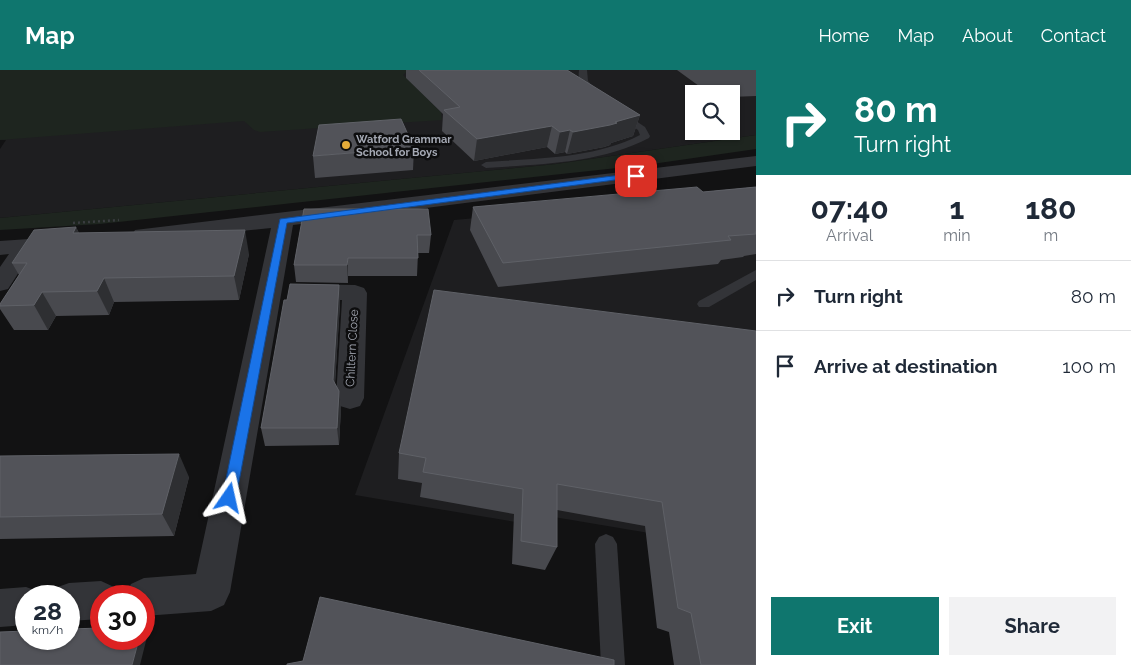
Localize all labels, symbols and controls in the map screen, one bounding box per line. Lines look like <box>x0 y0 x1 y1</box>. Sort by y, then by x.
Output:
text: Map <box>25 21 75 50</box>
text: Home <box>818 25 869 46</box>
text: Map <box>897 25 934 46</box>
text: About <box>962 25 1013 46</box>
text: Contact <box>1041 25 1106 46</box>
map controls <box>685 85 740 140</box>
button: search <box>685 85 740 140</box>
text: 80 m <box>854 89 938 130</box>
icon: right <box>771 90 836 155</box>
text: Turn right <box>854 131 951 157</box>
place label: Watford Grammar School for Boys <box>356 133 452 159</box>
marker: Watford Grammar School for Boys <box>340 139 352 151</box>
pin <box>615 155 657 197</box>
icon: arrive <box>622 162 650 190</box>
text: 07:40 <box>810 191 889 226</box>
text: 1 <box>950 191 964 226</box>
text: 180 <box>1025 191 1077 226</box>
text: Arrival <box>826 226 873 245</box>
text: min <box>943 226 971 245</box>
text: m <box>1043 226 1058 245</box>
icon: right <box>771 282 799 310</box>
text: Turn right <box>814 285 903 307</box>
text: 80 m <box>1071 285 1116 307</box>
street label: Chiltern Close <box>343 309 361 387</box>
icon: arrive <box>771 352 799 380</box>
text: Arrive at destination <box>814 355 998 377</box>
text: 100 m <box>1062 355 1116 377</box>
position arrow <box>202 471 254 523</box>
speed limit sign: 30 <box>90 585 155 650</box>
text: 28 <box>33 596 62 626</box>
button: Exit <box>771 597 939 655</box>
button: Share <box>949 597 1116 655</box>
text: km/h <box>32 623 63 637</box>

